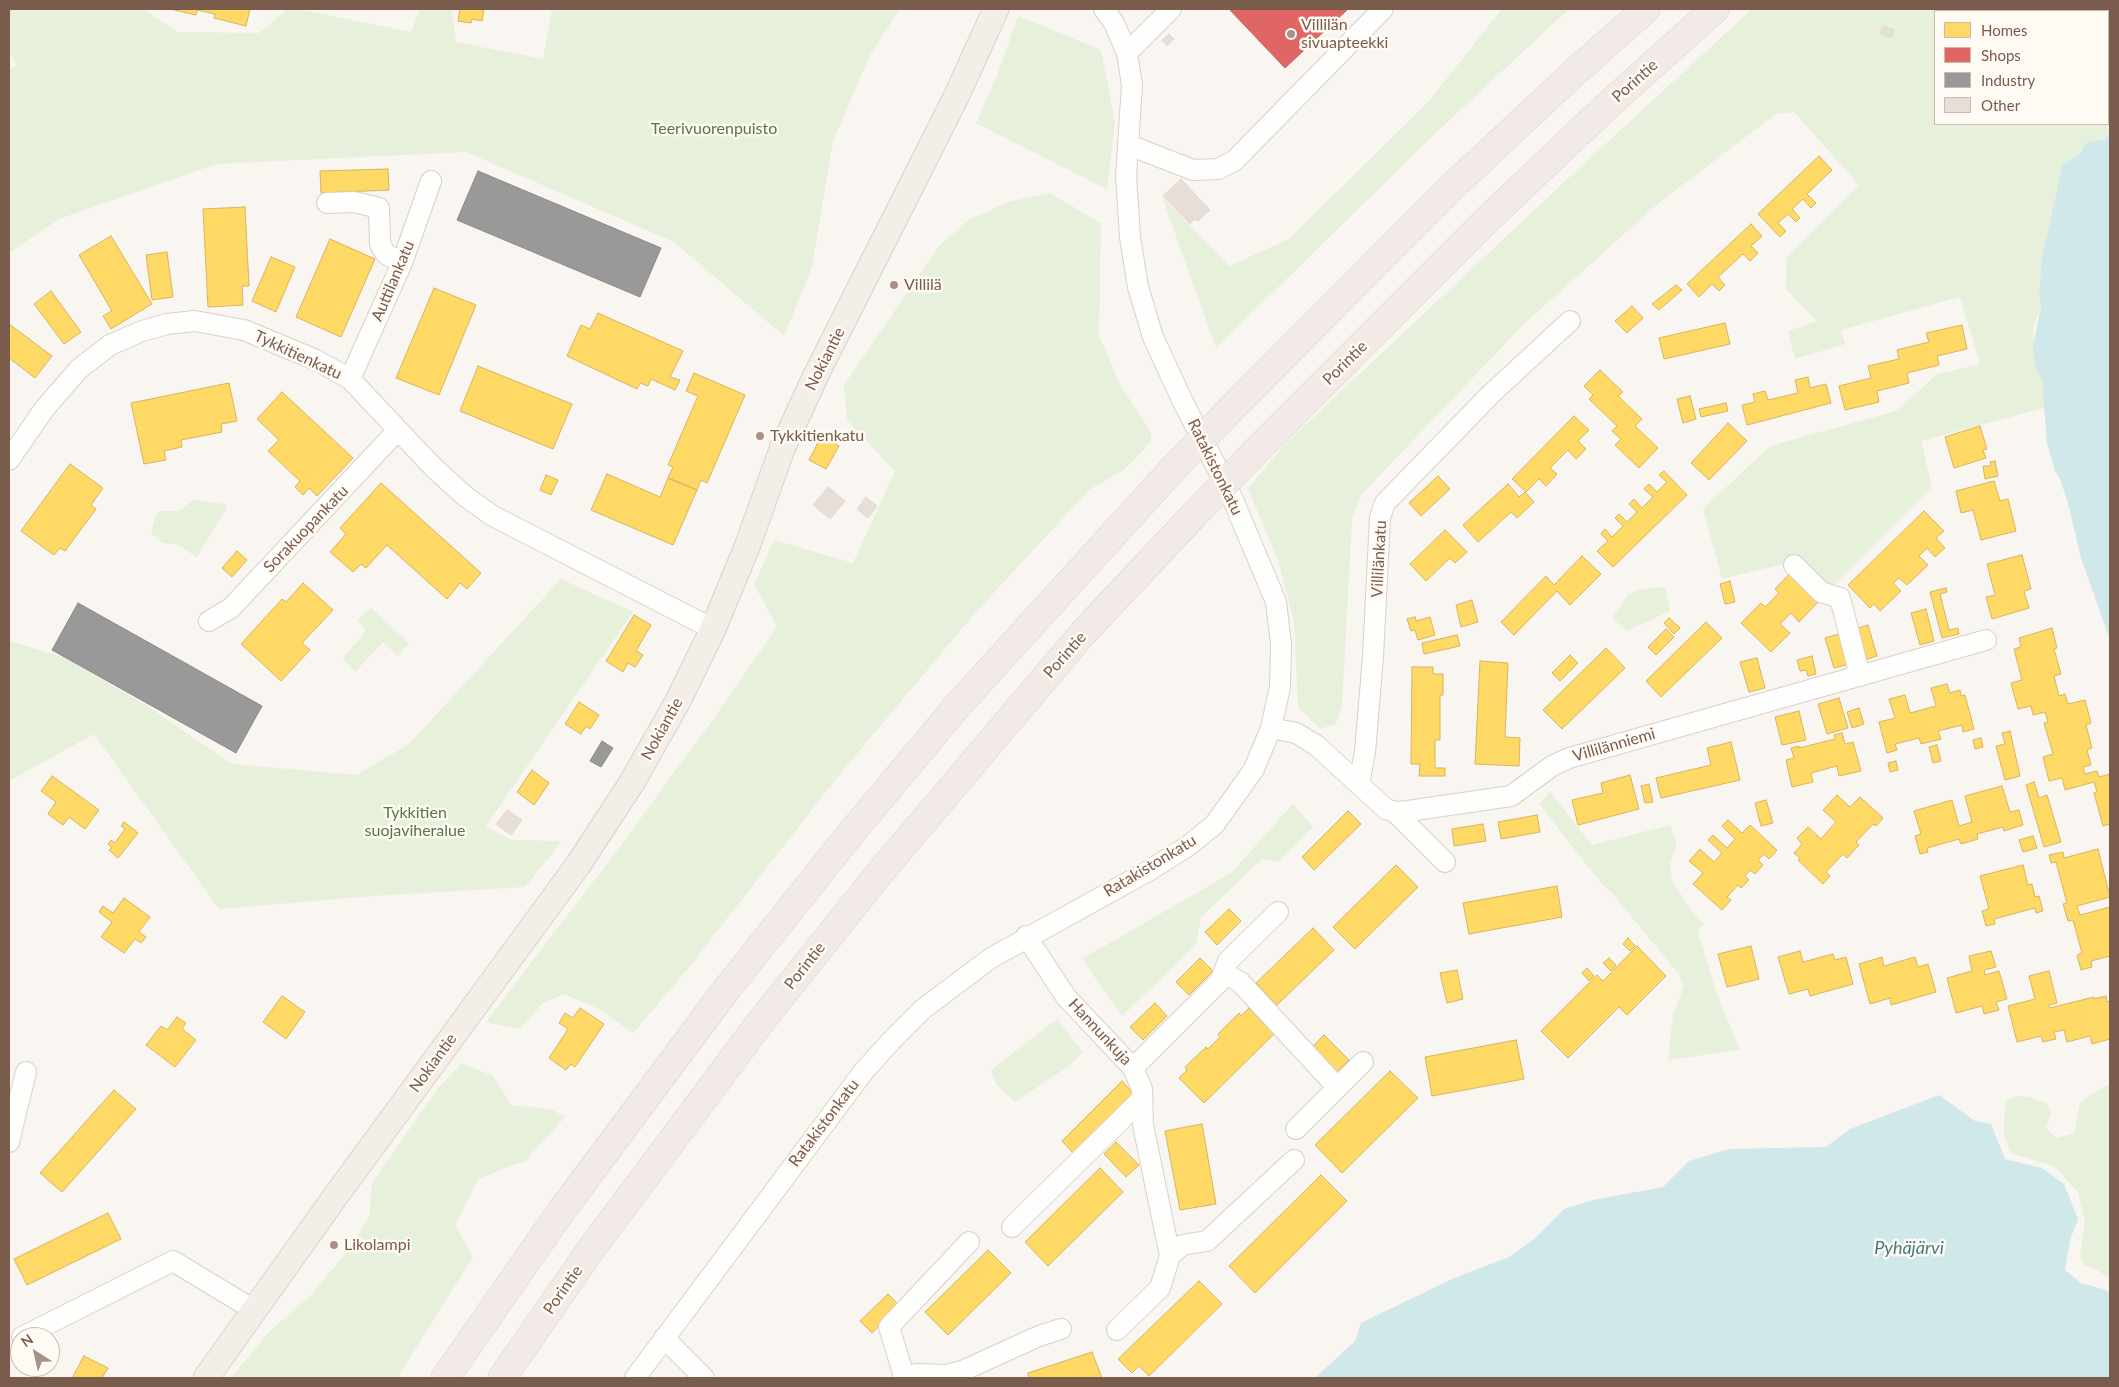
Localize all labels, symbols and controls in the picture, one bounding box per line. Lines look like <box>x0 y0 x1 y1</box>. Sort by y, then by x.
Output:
legend <box>1934 10 2109 125</box>
place label: Villilän sivuapteekki <box>1301 15 1388 53</box>
text: Homes <box>1981 21 2027 39</box>
marker: Villilän sivuapteekki <box>1285 28 1297 40</box>
text: Shops <box>1981 46 2021 64</box>
street label: Porintie <box>1608 55 1662 107</box>
text: Industry <box>1981 71 2035 89</box>
text: Other <box>1981 96 2020 114</box>
park label: Teerivuorenpuisto <box>651 119 777 139</box>
street label: Auttilankatu <box>367 238 419 324</box>
place label: Villilä <box>904 275 942 295</box>
marker: Villilä <box>888 279 900 291</box>
street label: Nokiantie <box>801 324 849 394</box>
street label: Tykkitienkatu <box>251 326 345 384</box>
street label: Porintie <box>1319 337 1371 389</box>
street label: Ratakistonkatu <box>1183 416 1247 518</box>
place label: Tykkitienkatu <box>770 426 864 446</box>
marker: Tykkitienkatu <box>754 430 766 442</box>
street label: Sorakuopankatu <box>260 481 352 577</box>
street label: Villilänkatu <box>1367 520 1391 598</box>
street label: Porintie <box>1040 628 1090 682</box>
street label: Nokiantie <box>637 695 687 763</box>
street label: Villilänniemi <box>1571 724 1657 766</box>
park label: Tykkitien suojaviheralue <box>365 803 465 841</box>
street label: Ratakistonkatu <box>1100 831 1200 901</box>
street label: Porintie <box>780 938 830 994</box>
street label: Hannunkuja <box>1064 995 1136 1069</box>
street label: Nokiantie <box>405 1030 461 1096</box>
street label: Ratakistonkatu <box>785 1075 863 1171</box>
place label: Likolampi <box>344 1235 410 1255</box>
water label: Pyhäjärvi <box>1874 1237 1944 1259</box>
marker: Likolampi <box>328 1239 340 1251</box>
street label: Porintie <box>539 1262 587 1318</box>
north arrow <box>10 1327 60 1377</box>
text: N <box>17 1330 36 1350</box>

